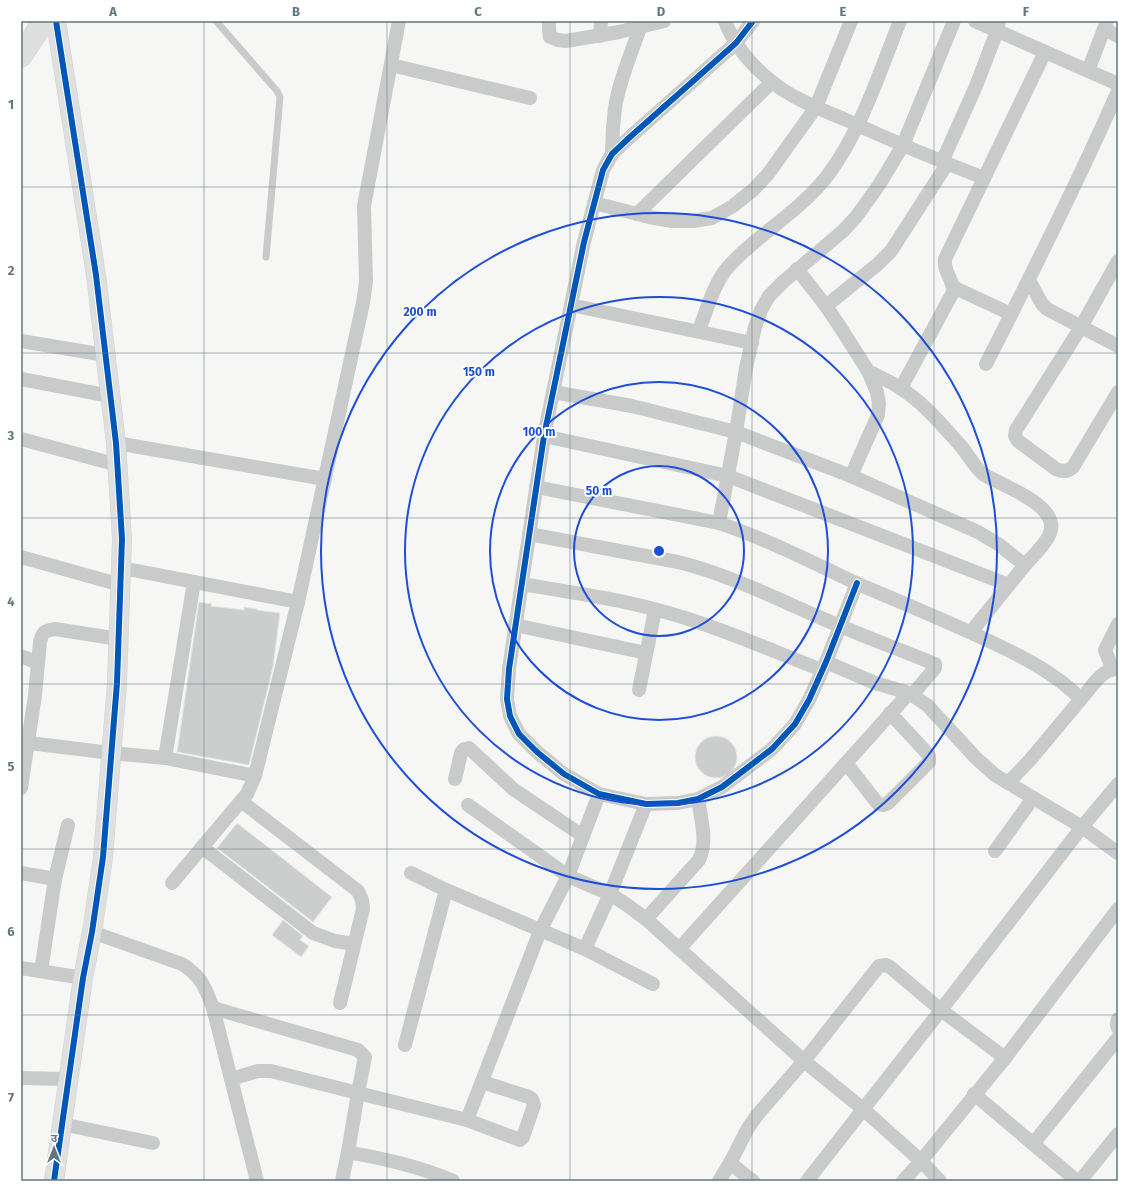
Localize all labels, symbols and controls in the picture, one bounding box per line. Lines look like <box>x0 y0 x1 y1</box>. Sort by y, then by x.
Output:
text: A <box>108 4 117 19</box>
text: B <box>292 4 300 19</box>
text: C <box>474 4 482 19</box>
text: D <box>657 4 666 19</box>
text: E <box>840 4 847 19</box>
text: F <box>1023 4 1030 19</box>
text: 1 <box>8 97 14 112</box>
text: 2 <box>8 263 15 278</box>
text: 200 m <box>403 305 437 319</box>
text: 150 m <box>463 365 495 379</box>
text: 100 m <box>523 425 555 439</box>
text: 3 <box>7 428 15 443</box>
text: 50 m <box>586 484 612 498</box>
centre of rings <box>652 544 666 558</box>
text: 4 <box>7 594 15 609</box>
text: 5 <box>8 759 15 774</box>
text: 6 <box>7 924 15 939</box>
text: 7 <box>8 1090 14 1105</box>
north arrow <box>34 1128 74 1168</box>
text: उ <box>51 1132 58 1145</box>

